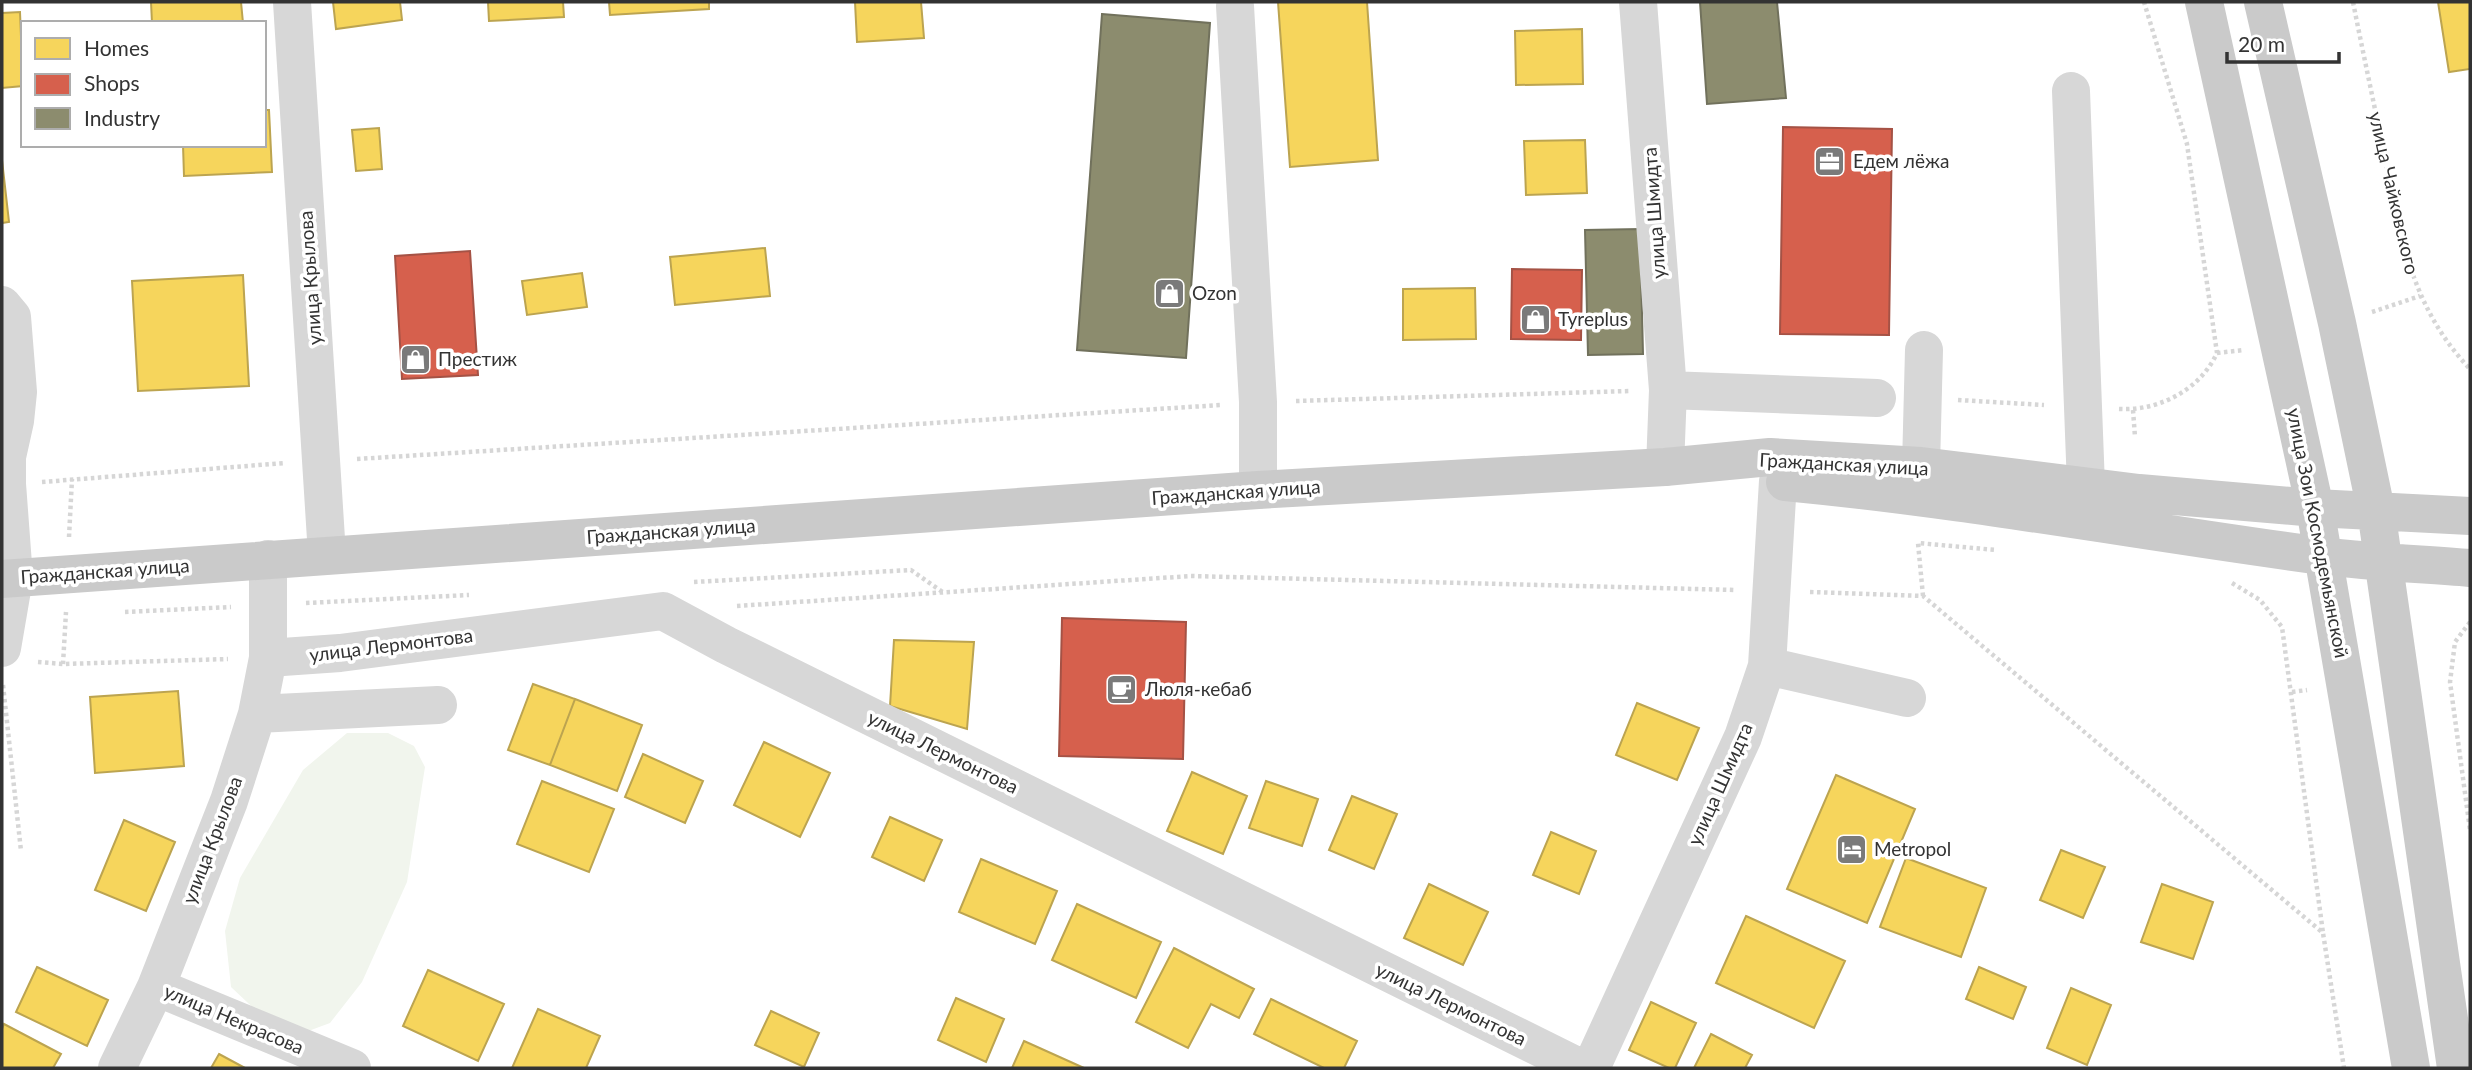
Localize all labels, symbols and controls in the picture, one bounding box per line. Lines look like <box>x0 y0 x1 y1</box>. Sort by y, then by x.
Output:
legend <box>21 21 266 147</box>
scale bar <box>2227 21 2339 65</box>
text: 20 m <box>2238 31 2285 56</box>
text: Homes <box>84 35 149 60</box>
text: Shops <box>84 70 140 95</box>
text: Industry <box>84 105 160 130</box>
street label: улица Чайковского <box>2365 109 2424 277</box>
office icon: Едем лёжа <box>1813 144 1847 178</box>
street label: улица Шмидта <box>1637 147 1670 280</box>
place label: Едем лёжа <box>1853 149 1949 172</box>
street label: улица Крылова <box>293 210 326 346</box>
shop icon: Ozon <box>1152 276 1186 310</box>
place label: Ozon <box>1192 281 1237 304</box>
shop icon: Tyreplus <box>1518 302 1552 336</box>
place label: Tyreplus <box>1558 307 1628 330</box>
shop icon: Престиж <box>398 342 432 376</box>
place label: Престиж <box>438 347 517 370</box>
street label: улица Зои Космодемьянской <box>2283 406 2354 660</box>
street label: Гражданская улица <box>1759 448 1929 479</box>
street label: Гражданская улица <box>1151 474 1321 509</box>
street label: Гражданская улица <box>586 513 756 548</box>
street label: Гражданская улица <box>20 553 190 588</box>
street label: улица Лермонтова <box>308 623 474 666</box>
cafe icon: Люля-кебаб <box>1105 672 1139 706</box>
place label: Люля-кебаб <box>1144 677 1252 700</box>
street label: улица Лермонтова <box>864 705 1022 798</box>
street label: улица Шмидта <box>1682 719 1757 849</box>
street label: улица Крылова <box>177 773 246 907</box>
hotel icon: Metropol <box>1834 832 1868 866</box>
place label: Metropol <box>1874 837 1951 860</box>
street label: улица Лермонтова <box>1372 957 1530 1050</box>
street label: улица Некрасова <box>161 979 307 1058</box>

